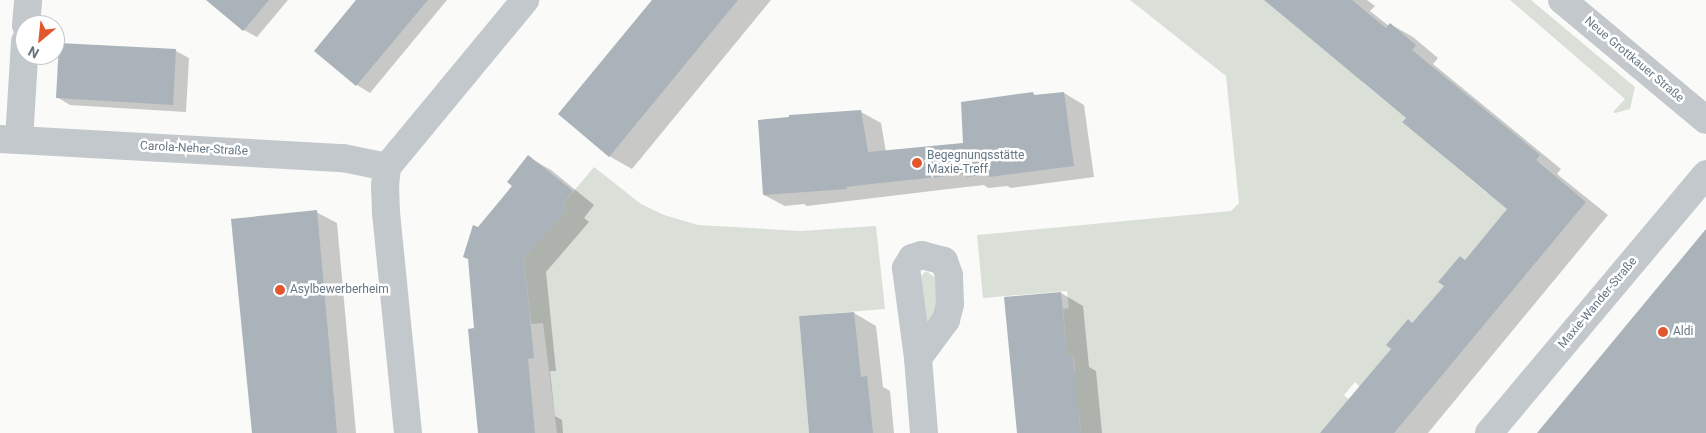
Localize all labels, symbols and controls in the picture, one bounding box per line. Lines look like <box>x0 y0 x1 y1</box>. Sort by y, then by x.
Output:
street label: Neue Grottkauer Straße <box>1581 14 1687 106</box>
north arrow <box>15 15 65 65</box>
text: N <box>25 43 42 62</box>
street label: Carola-Neher-Straße <box>140 139 248 159</box>
place label: Begegnungsstätte Maxie-Treff <box>927 149 1024 177</box>
marker: Begegnungsstätte Maxie-Treff <box>911 157 923 169</box>
street label: Maxie-Wander-Straße <box>1556 254 1640 352</box>
place label: Asylbewerberheim <box>290 283 389 297</box>
marker: Asylbewerberheim <box>274 284 286 296</box>
place label: Aldi <box>1673 325 1693 339</box>
marker: Aldi <box>1657 326 1669 338</box>

